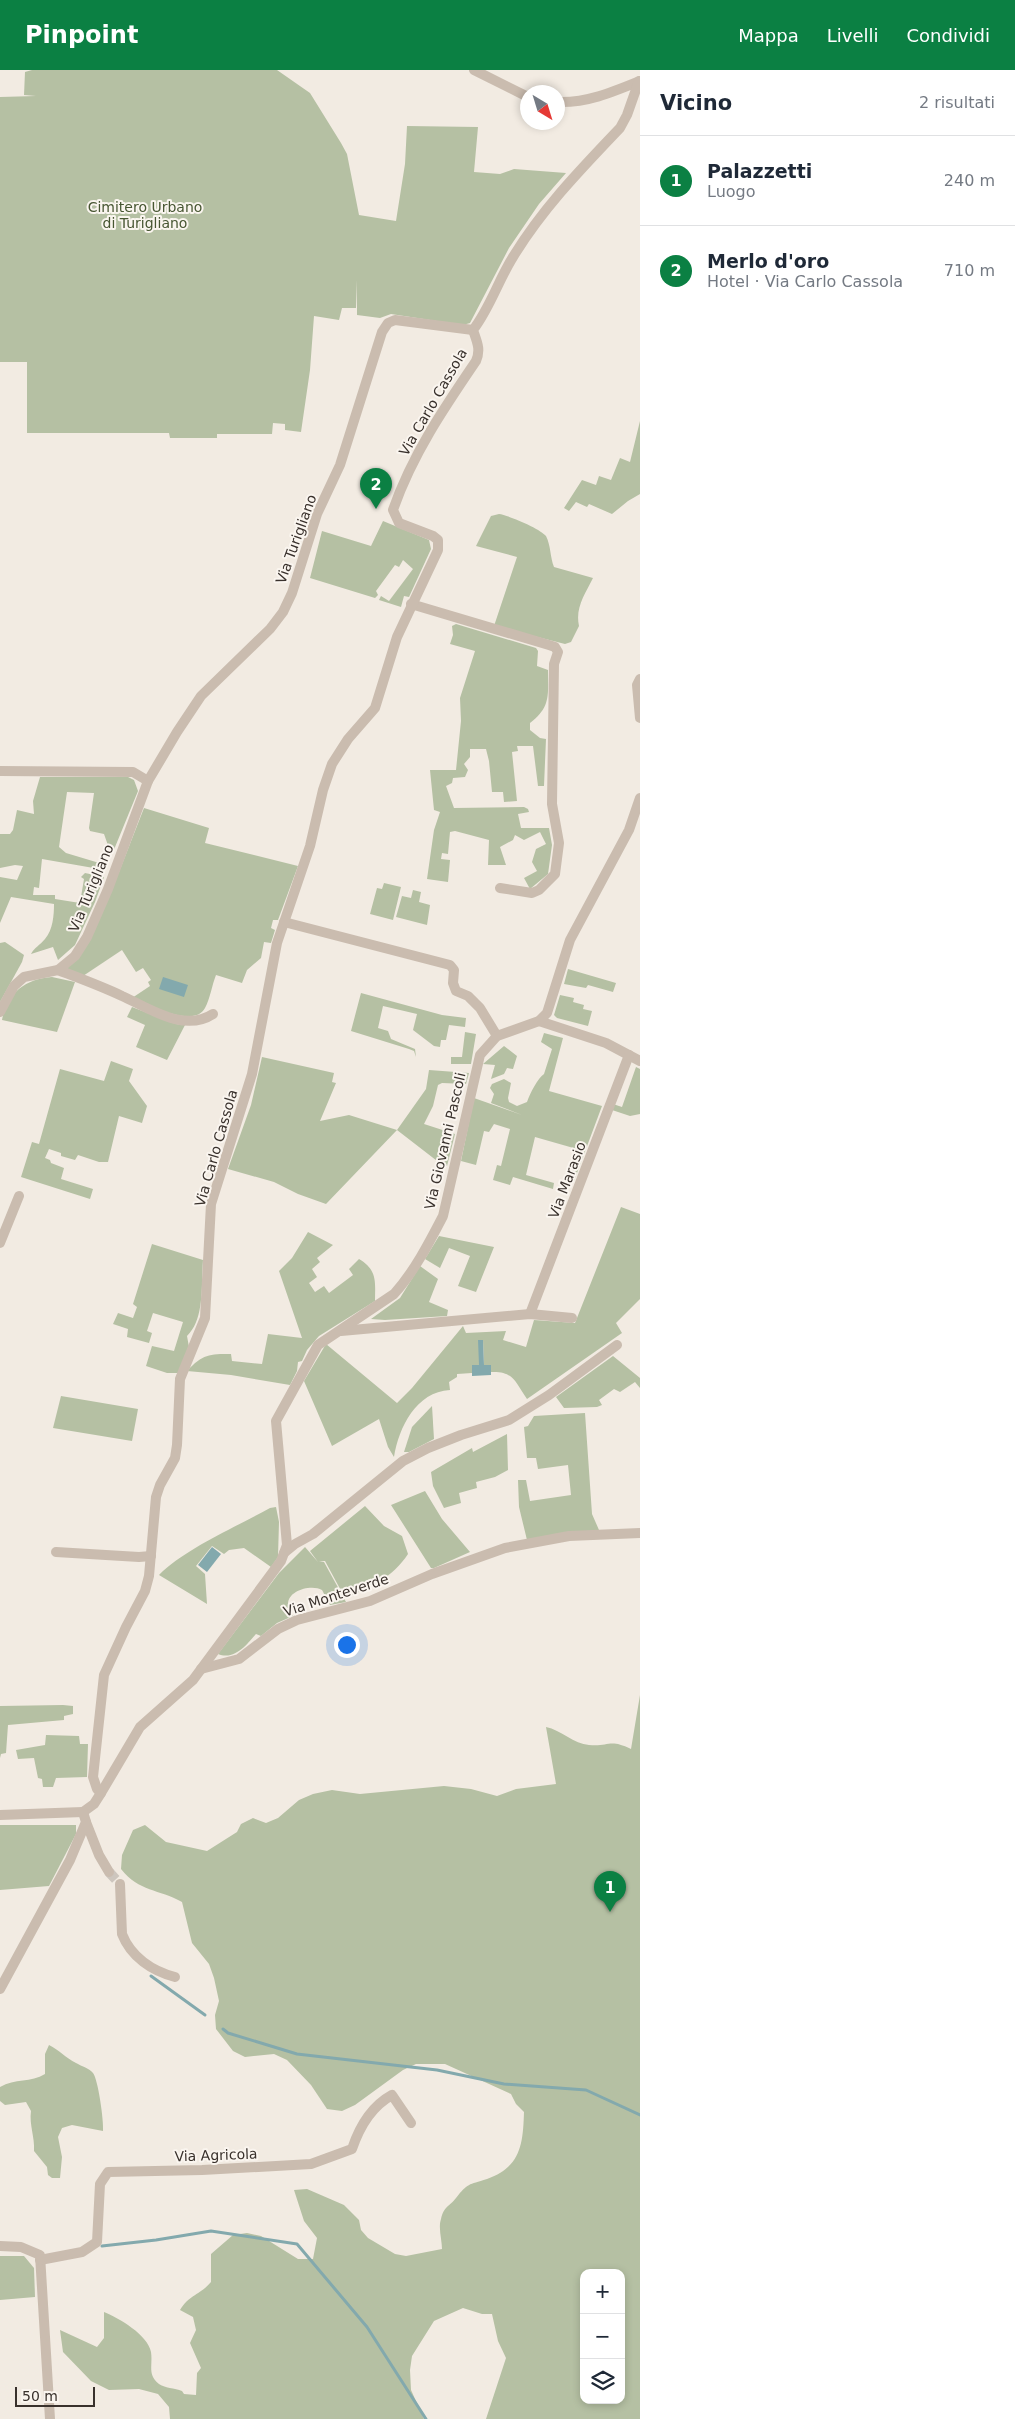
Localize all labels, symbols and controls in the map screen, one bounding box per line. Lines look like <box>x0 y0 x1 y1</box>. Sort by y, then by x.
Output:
text: Pinpoint <box>25 21 138 49</box>
text: Mappa <box>738 25 799 46</box>
text: Livelli <box>827 25 879 46</box>
text: Condividi <box>907 25 990 46</box>
north arrow <box>520 85 565 130</box>
text: Vicino <box>660 91 732 115</box>
text: 2 risultati <box>919 93 995 112</box>
text: Palazzetti <box>707 160 812 182</box>
text: 1 <box>670 171 682 190</box>
text: 240 m <box>944 171 995 190</box>
text: Luogo <box>707 182 756 201</box>
park label: Cimitero Urbano di Turigliano <box>88 199 202 231</box>
text: Merlo d'oro <box>707 250 829 272</box>
text: 2 <box>670 261 682 280</box>
text: 710 m <box>944 261 995 280</box>
text: Hotel · Via Carlo Cassola <box>707 272 903 291</box>
street label: Via Carlo Cassola <box>396 346 470 458</box>
pin: 2 <box>360 468 392 509</box>
street label: Via Turigliano <box>272 492 320 586</box>
street label: Via Turigliano <box>65 842 117 934</box>
street label: Via Giovanni Pascoli <box>421 1071 469 1211</box>
street label: Via Carlo Cassola <box>192 1088 240 1208</box>
street label: Via Marasio <box>545 1139 589 1221</box>
street label: Via Monteverde <box>281 1570 391 1620</box>
your location <box>334 1632 360 1658</box>
pin: 1 <box>594 1871 626 1912</box>
street label: Via Agricola <box>174 2146 258 2164</box>
map controls <box>580 2269 625 2404</box>
button: + <box>580 2269 625 2314</box>
button: − <box>580 2314 625 2359</box>
button: layers <box>580 2359 625 2404</box>
scale bar <box>15 2384 95 2407</box>
text: 50 m <box>22 2388 58 2404</box>

